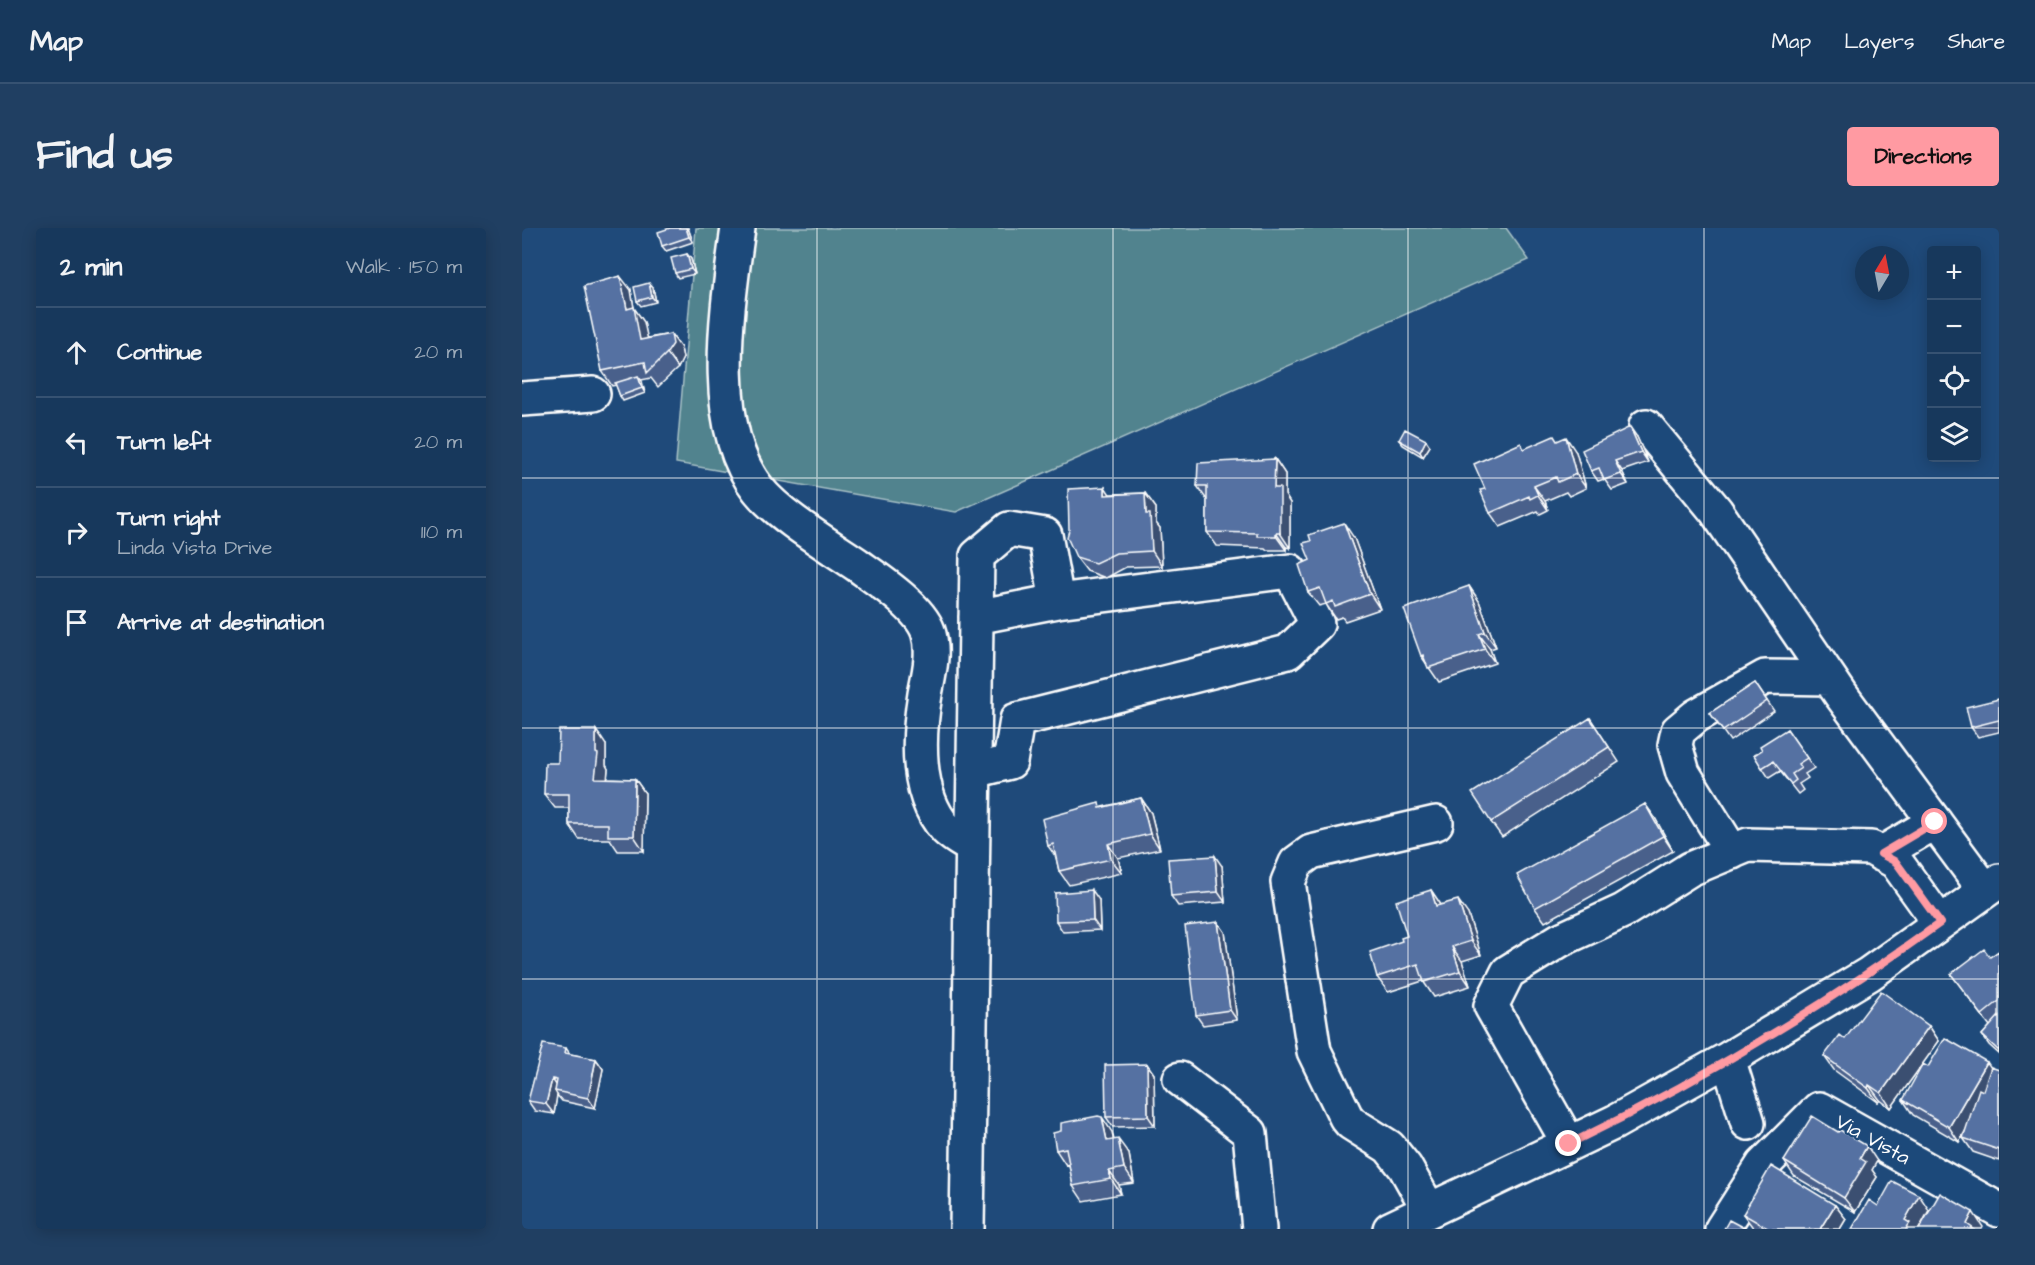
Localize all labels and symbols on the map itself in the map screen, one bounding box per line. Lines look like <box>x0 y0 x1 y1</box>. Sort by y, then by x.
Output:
north arrow <box>1855 246 1909 300</box>
route start <box>1921 808 1947 834</box>
street label: Via Vista <box>1830 1107 1916 1172</box>
route end <box>1555 1130 1581 1156</box>

